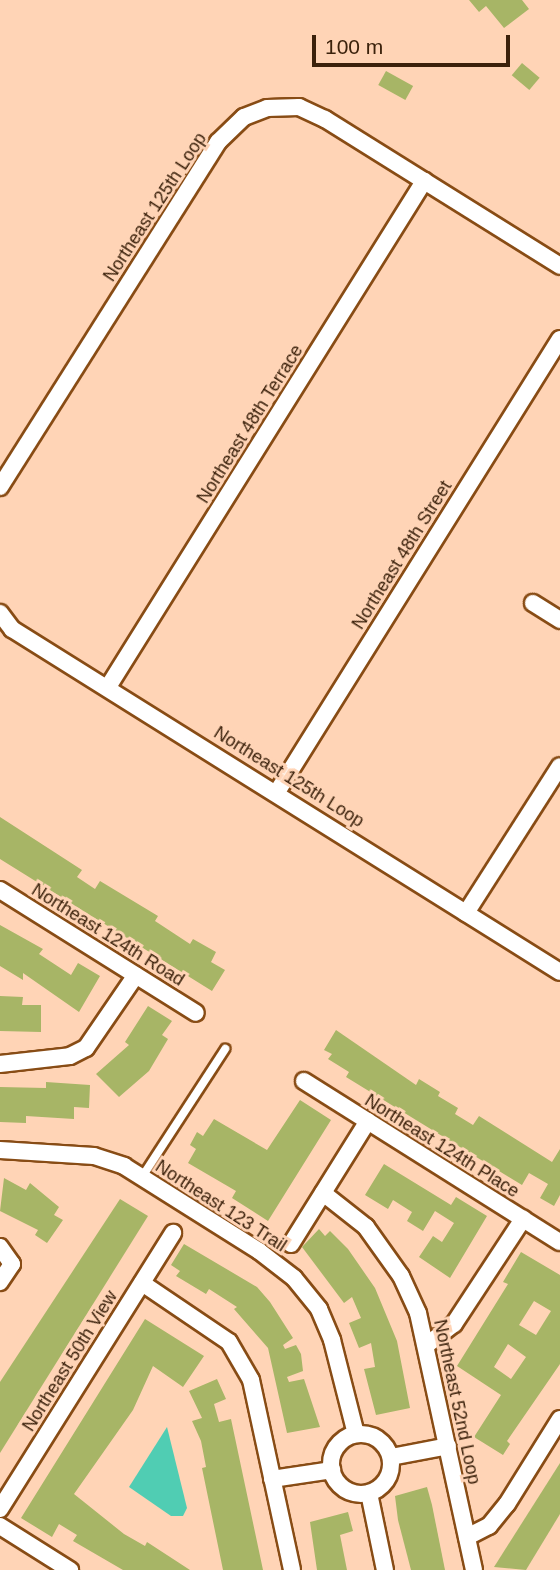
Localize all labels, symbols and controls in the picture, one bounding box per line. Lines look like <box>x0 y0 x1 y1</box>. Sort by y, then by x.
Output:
scale bar <box>315 21 513 65</box>
text: 100 m <box>325 35 383 58</box>
street label: Northeast 125th Loop <box>99 129 211 285</box>
street label: Northeast 48th Terrace <box>192 341 308 507</box>
street label: Northeast 48th Street <box>348 477 456 633</box>
street label: Northeast 125th Loop <box>210 722 368 832</box>
street label: Northeast 124th Road <box>28 879 188 991</box>
street label: Northeast 124th Place <box>361 1090 523 1202</box>
street label: Northeast 123 Trail <box>151 1155 291 1257</box>
street label: Northeast 50th View <box>18 1287 122 1435</box>
street label: Northeast 52nd Loop <box>429 1318 485 1486</box>

